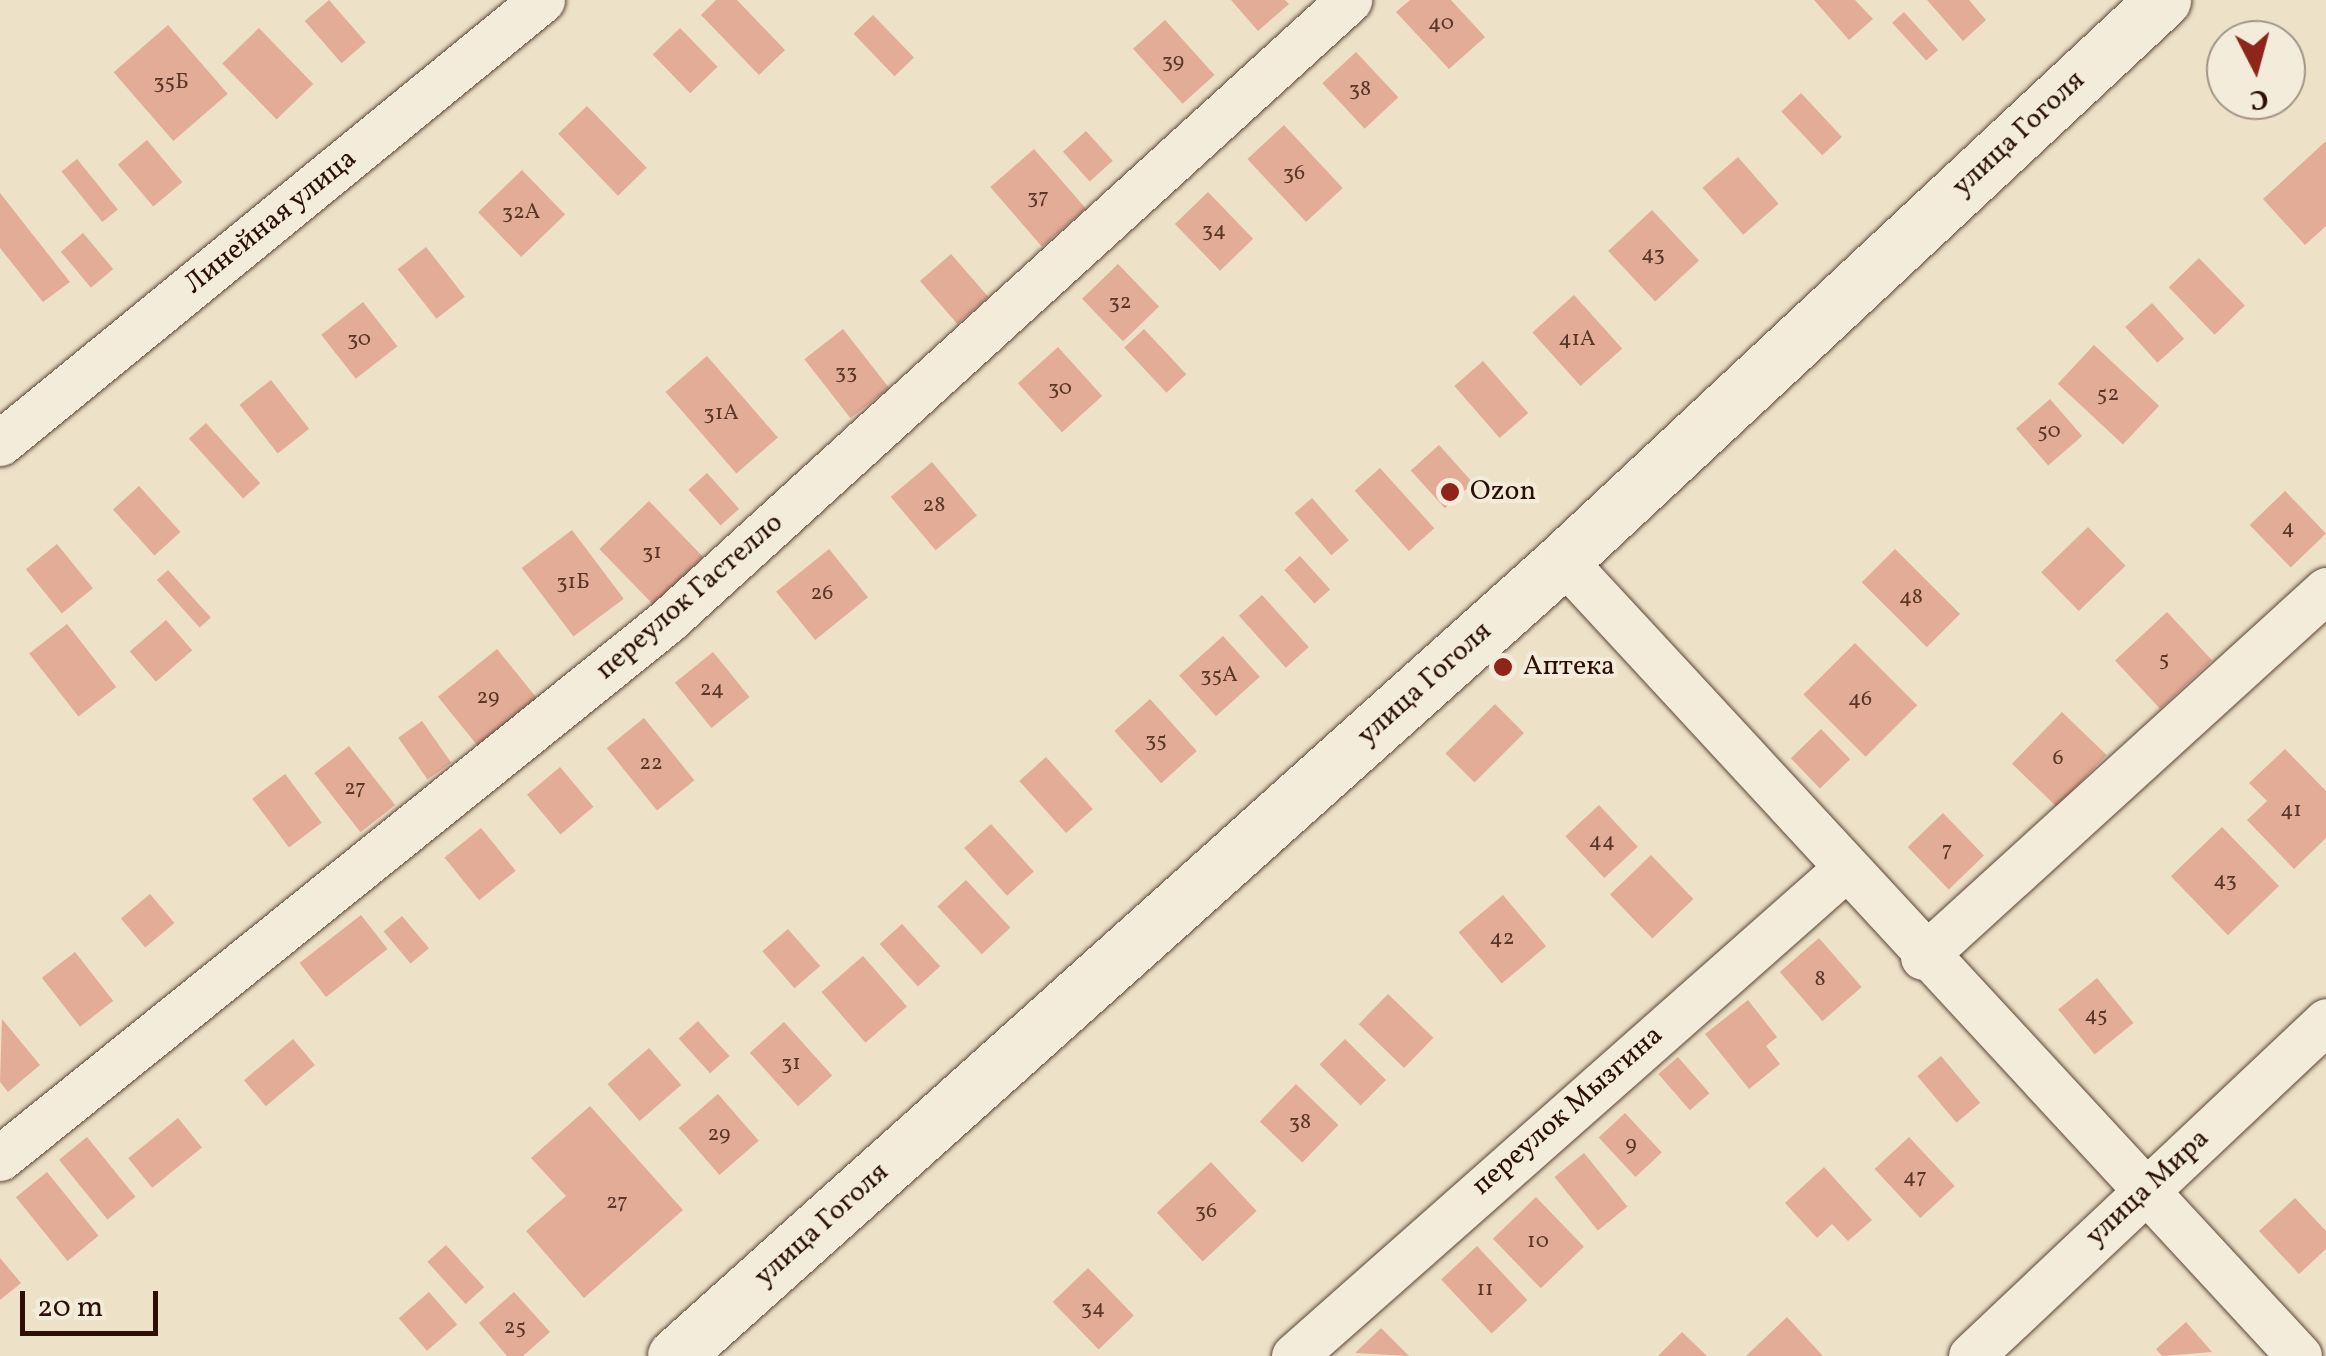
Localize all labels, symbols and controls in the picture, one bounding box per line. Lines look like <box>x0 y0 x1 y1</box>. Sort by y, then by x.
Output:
house number: 40 <box>1428 11 1454 37</box>
north arrow <box>2206 20 2306 120</box>
house number: 39 <box>1162 49 1184 75</box>
street label: улица Гоголя <box>1946 64 2092 204</box>
house number: 35Б <box>153 70 189 96</box>
house number: 38 <box>1349 77 1371 103</box>
text: С <box>2248 78 2270 119</box>
street label: Линейная улица <box>178 142 364 302</box>
house number: 36 <box>1283 161 1305 187</box>
house number: 37 <box>1027 185 1049 211</box>
house number: 32А <box>502 200 540 226</box>
house number: 34 <box>1202 218 1226 244</box>
house number: 43 <box>1641 242 1665 268</box>
house number: 32 <box>1108 290 1132 316</box>
house number: 30 <box>347 327 371 353</box>
house number: 41А <box>1558 327 1596 353</box>
house number: 33 <box>835 360 857 386</box>
house number: 30 <box>1048 376 1072 402</box>
house number: 52 <box>2097 382 2119 408</box>
house number: 31А <box>703 401 739 427</box>
house number: 50 <box>2037 419 2061 445</box>
place label: Ozon <box>1470 475 1536 509</box>
marker: Ozon <box>1439 481 1461 503</box>
house number: 28 <box>923 493 945 519</box>
street label: переулок Гастелло <box>590 507 790 687</box>
house number: 4 <box>2281 516 2295 542</box>
house number: 31 <box>642 540 662 566</box>
house number: 31Б <box>556 570 590 596</box>
house number: 26 <box>811 581 833 607</box>
house number: 48 <box>1899 585 1923 611</box>
street label: улица Гоголя <box>1351 615 1499 753</box>
house number: 5 <box>2159 647 2169 673</box>
place label: Аптека <box>1523 650 1615 684</box>
marker: Аптека <box>1492 656 1514 678</box>
house number: 35А <box>1200 663 1238 689</box>
house number: 24 <box>700 677 724 703</box>
house number: 29 <box>476 685 500 711</box>
house number: 46 <box>1848 687 1872 713</box>
house number: 35 <box>1145 728 1167 754</box>
house number: 6 <box>2052 746 2064 772</box>
house number: 22 <box>639 751 663 777</box>
house number: 27 <box>344 776 366 802</box>
house number: 41 <box>2280 798 2302 824</box>
house number: 44 <box>1589 829 1615 855</box>
house number: 7 <box>1942 838 1952 864</box>
house number: 43 <box>2213 868 2237 894</box>
house number: 42 <box>1490 926 1514 952</box>
house number: 8 <box>1814 967 1826 993</box>
house number: 45 <box>2084 1003 2108 1029</box>
street label: переулок Мызгина <box>1466 1019 1670 1203</box>
house number: 31 <box>781 1051 801 1077</box>
house number: 38 <box>1289 1110 1311 1136</box>
house number: 29 <box>707 1122 731 1148</box>
street label: улица Мира <box>2079 1122 2217 1254</box>
house number: 9 <box>1625 1132 1637 1158</box>
street label: улица Гоголя <box>748 1156 896 1294</box>
house number: 47 <box>1903 1165 1927 1191</box>
house number: 27 <box>606 1190 628 1216</box>
house number: 36 <box>1195 1199 1217 1225</box>
house number: 10 <box>1527 1229 1549 1255</box>
scale bar <box>25 1271 162 1333</box>
house number: 11 <box>1476 1277 1494 1303</box>
text: 20 m <box>37 1287 103 1329</box>
house number: 34 <box>1081 1296 1105 1322</box>
house number: 25 <box>504 1315 526 1341</box>

